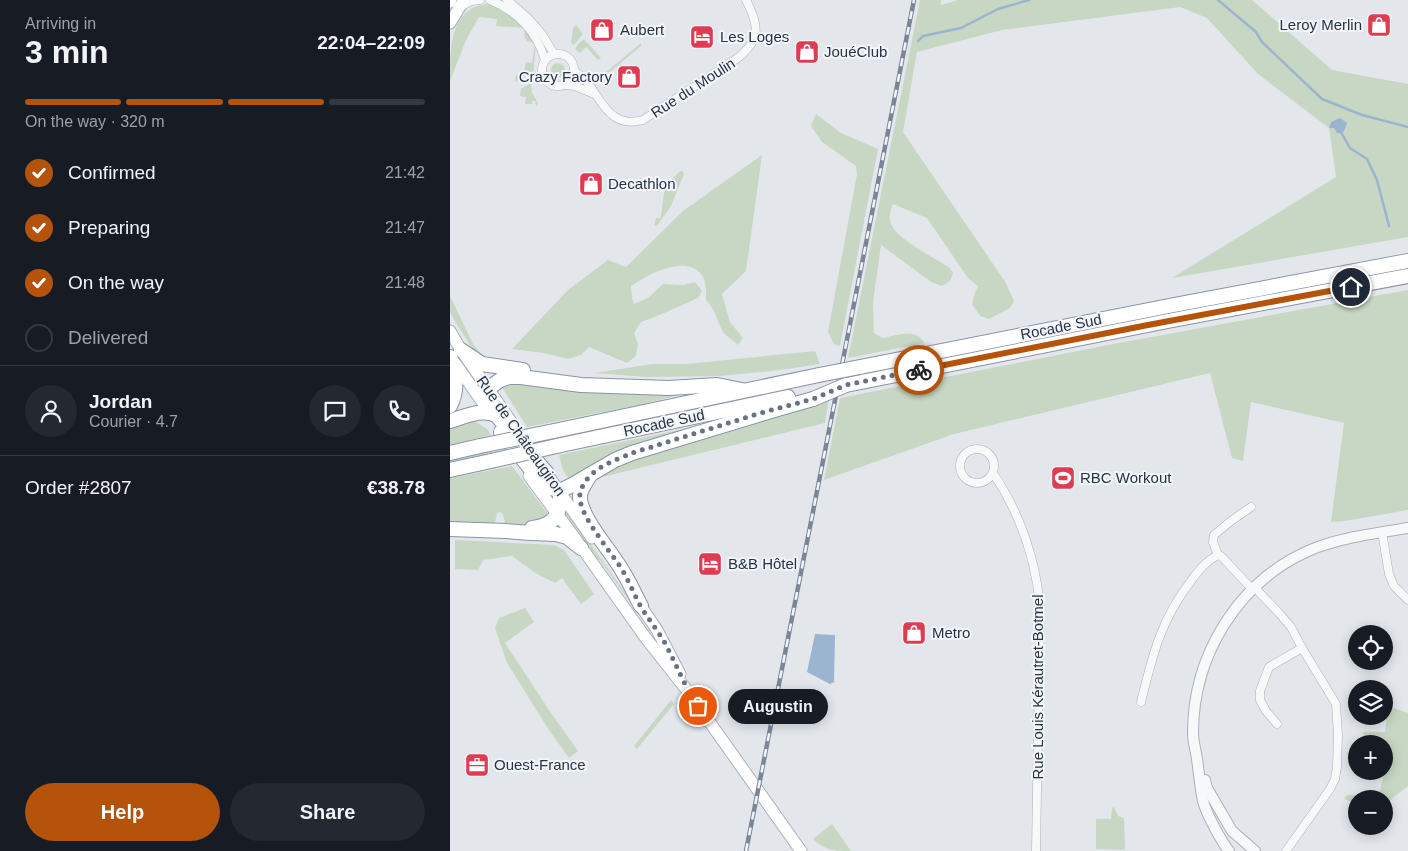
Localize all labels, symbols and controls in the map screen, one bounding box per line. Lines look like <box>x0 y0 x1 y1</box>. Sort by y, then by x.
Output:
shop icon: Leroy Merlin <box>1366 12 1392 38</box>
text: Arriving in <box>25 15 96 32</box>
place label: Leroy Merlin <box>1279 16 1362 33</box>
shop icon: Aubert <box>589 17 615 43</box>
place label: Aubert <box>620 21 665 38</box>
hotel icon: Les Loges <box>689 24 715 50</box>
place label: Les Loges <box>720 28 789 45</box>
text: 22:04–22:09 <box>317 32 425 53</box>
text: 3 min <box>25 34 109 70</box>
shop icon: JouéClub <box>794 39 820 65</box>
place label: JouéClub <box>824 43 887 60</box>
street label: Rue du Moulin <box>648 54 738 121</box>
shop icon: Crazy Factory <box>616 64 642 90</box>
place label: Crazy Factory <box>519 68 612 85</box>
text: On the way · 320 m <box>25 113 165 130</box>
icon: check <box>25 159 53 187</box>
text: Confirmed <box>68 162 156 183</box>
text: 21:42 <box>385 164 425 181</box>
shop icon: Decathlon <box>578 171 604 197</box>
place label: Decathlon <box>608 175 676 192</box>
icon: check <box>25 214 53 242</box>
text: Preparing <box>68 217 150 238</box>
text: 21:47 <box>385 219 425 236</box>
pin <box>1330 266 1372 308</box>
icon: check <box>25 269 53 297</box>
text: On the way <box>68 272 164 293</box>
icon: home <box>1337 273 1365 301</box>
text: 21:48 <box>385 274 425 291</box>
street label: Rocade Sud <box>1019 310 1103 343</box>
text: Delivered <box>68 327 148 348</box>
courier <box>894 345 944 395</box>
icon: bike <box>905 356 933 384</box>
street label: Rue de Châteaugiron <box>474 372 569 499</box>
button: person <box>25 385 77 437</box>
button: chat <box>309 385 361 437</box>
button: phone <box>373 385 425 437</box>
text: Jordan <box>89 391 152 412</box>
street label: Rocade Sud <box>622 406 706 439</box>
text: Courier · 4.7 <box>89 413 178 430</box>
sports icon: RBC Workout <box>1050 465 1076 491</box>
place label: RBC Workout <box>1080 469 1172 486</box>
text: Order #2807 <box>25 477 132 498</box>
text: €38.78 <box>367 477 425 498</box>
hotel icon: B&B Hôtel <box>697 551 723 577</box>
place label: B&B Hôtel <box>728 555 797 572</box>
street label: Rue Louis Kérautret-Botmel <box>1029 594 1046 780</box>
shop icon: Metro <box>901 620 927 646</box>
place label: Metro <box>932 624 970 641</box>
map controls <box>1348 625 1393 835</box>
button: locate <box>1348 625 1393 670</box>
button: layers <box>1348 680 1393 725</box>
pin <box>677 685 719 727</box>
callout: Augustin <box>728 688 828 724</box>
icon: bag <box>684 692 712 720</box>
text: Augustin <box>743 698 813 715</box>
button: + <box>1348 735 1393 780</box>
office icon: Ouest-France <box>464 752 490 778</box>
place label: Ouest-France <box>494 756 586 773</box>
button: Help <box>25 783 220 841</box>
button: Share <box>230 783 425 841</box>
button: − <box>1348 790 1393 835</box>

